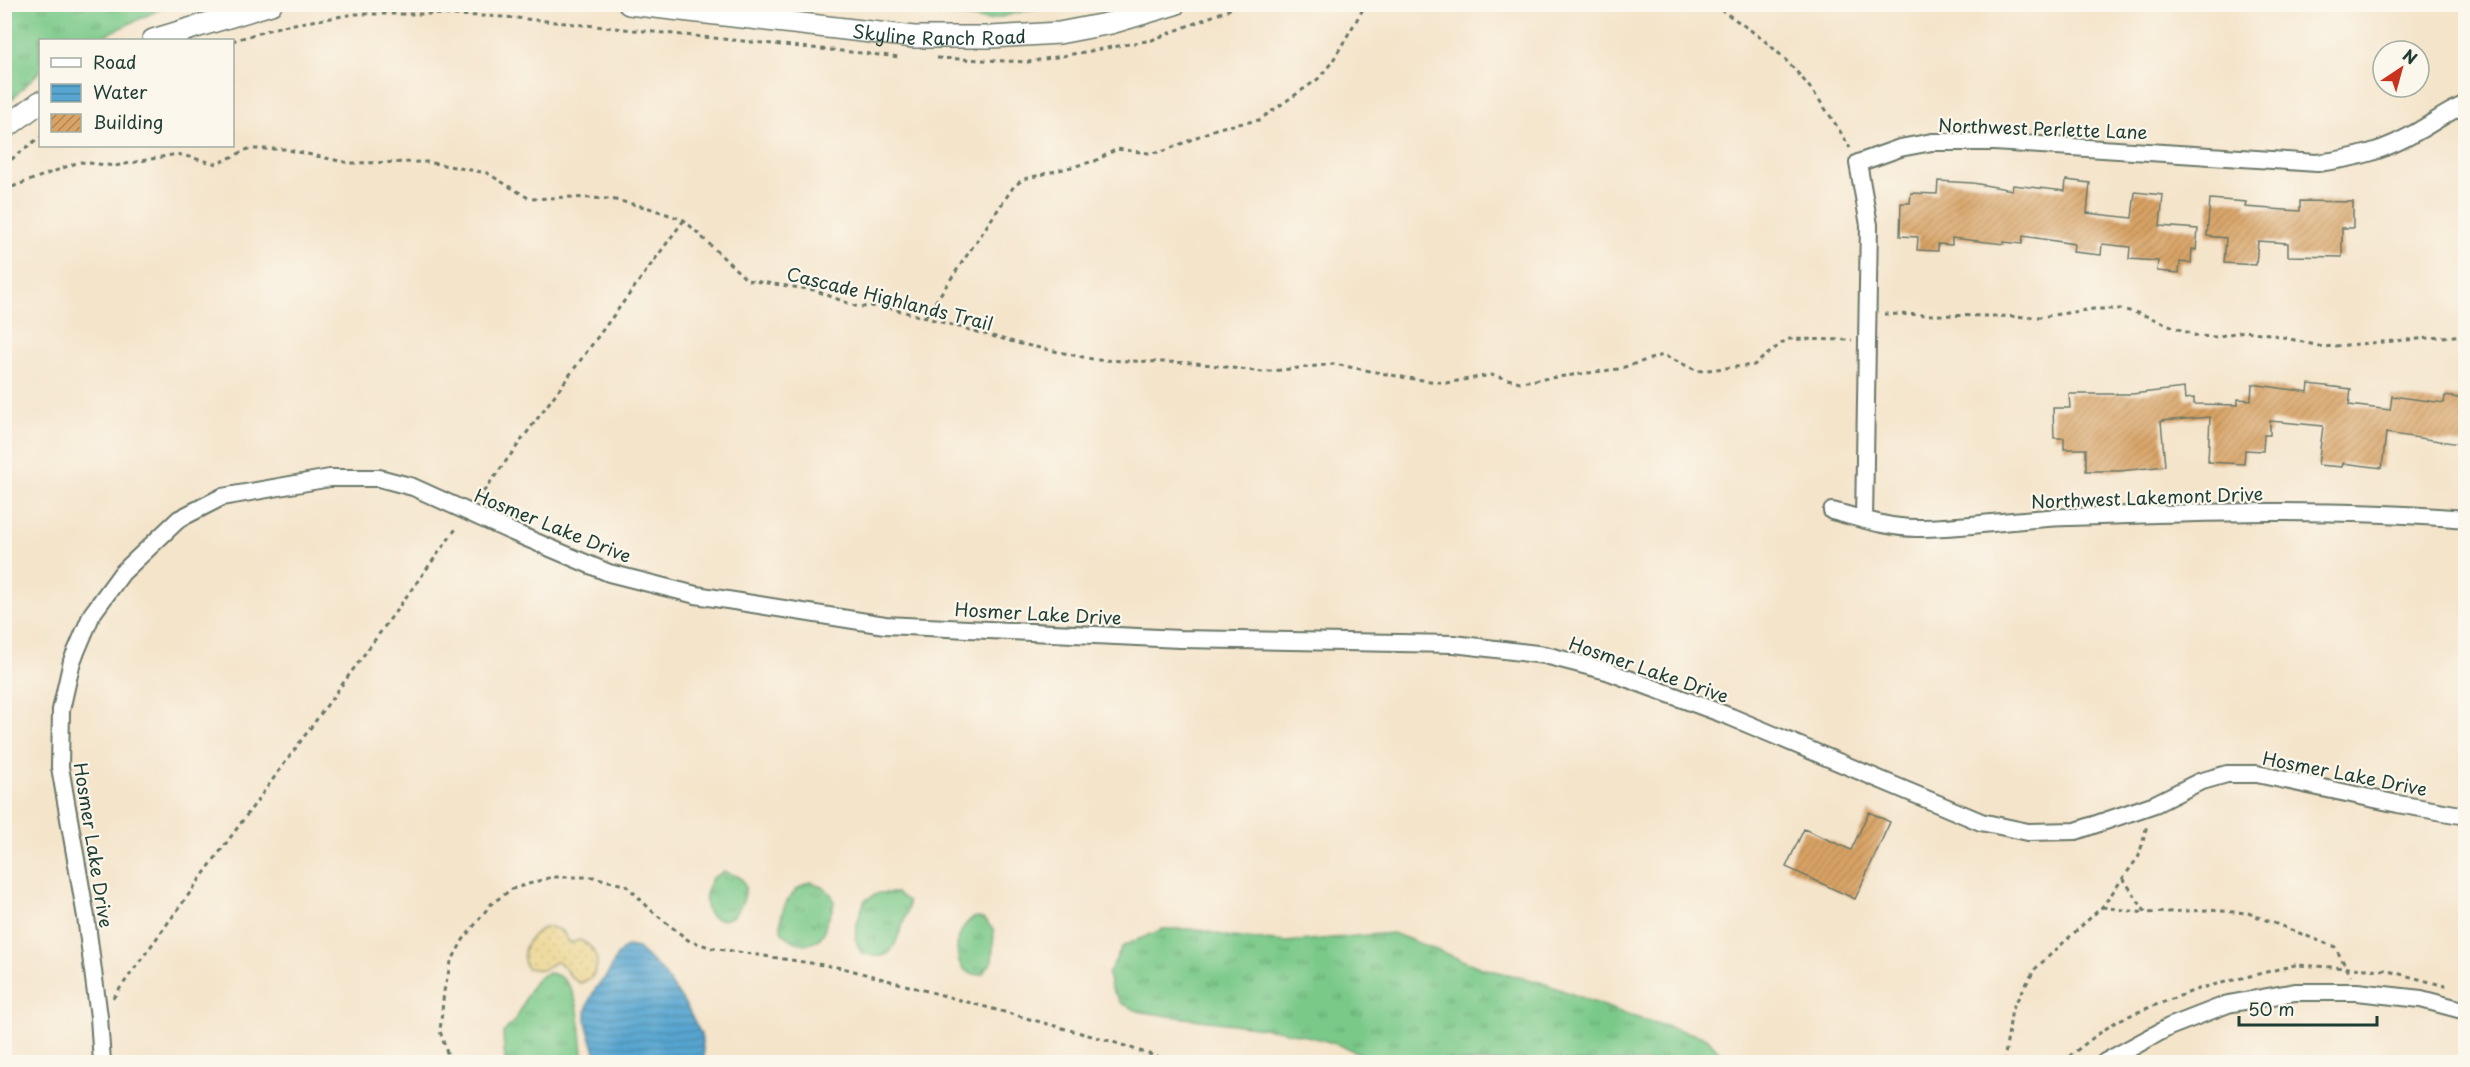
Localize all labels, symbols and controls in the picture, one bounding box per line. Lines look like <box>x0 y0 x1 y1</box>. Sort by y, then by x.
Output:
street label: Skyline Ranch Road <box>851 16 1027 51</box>
legend <box>39 39 234 147</box>
north arrow <box>2371 39 2431 99</box>
text: N <box>2398 43 2423 69</box>
text: Road <box>93 48 137 75</box>
text: Water <box>93 78 148 105</box>
text: Building <box>93 108 163 135</box>
street label: Northwest Perlette Lane <box>1938 111 2148 145</box>
street label: Cascade Highlands Trail <box>784 259 996 337</box>
street label: Northwest Lakemont Drive <box>2031 479 2263 515</box>
street label: Hosmer Lake Drive <box>471 481 635 569</box>
street label: Hosmer Lake Drive <box>954 595 1122 631</box>
street label: Hosmer Lake Drive <box>1566 629 1732 709</box>
street label: Hosmer Lake Drive <box>2260 744 2430 802</box>
street label: Hosmer Lake Drive <box>68 760 120 930</box>
scale bar <box>2239 989 2377 1027</box>
text: 50 m <box>2248 995 2295 1022</box>

